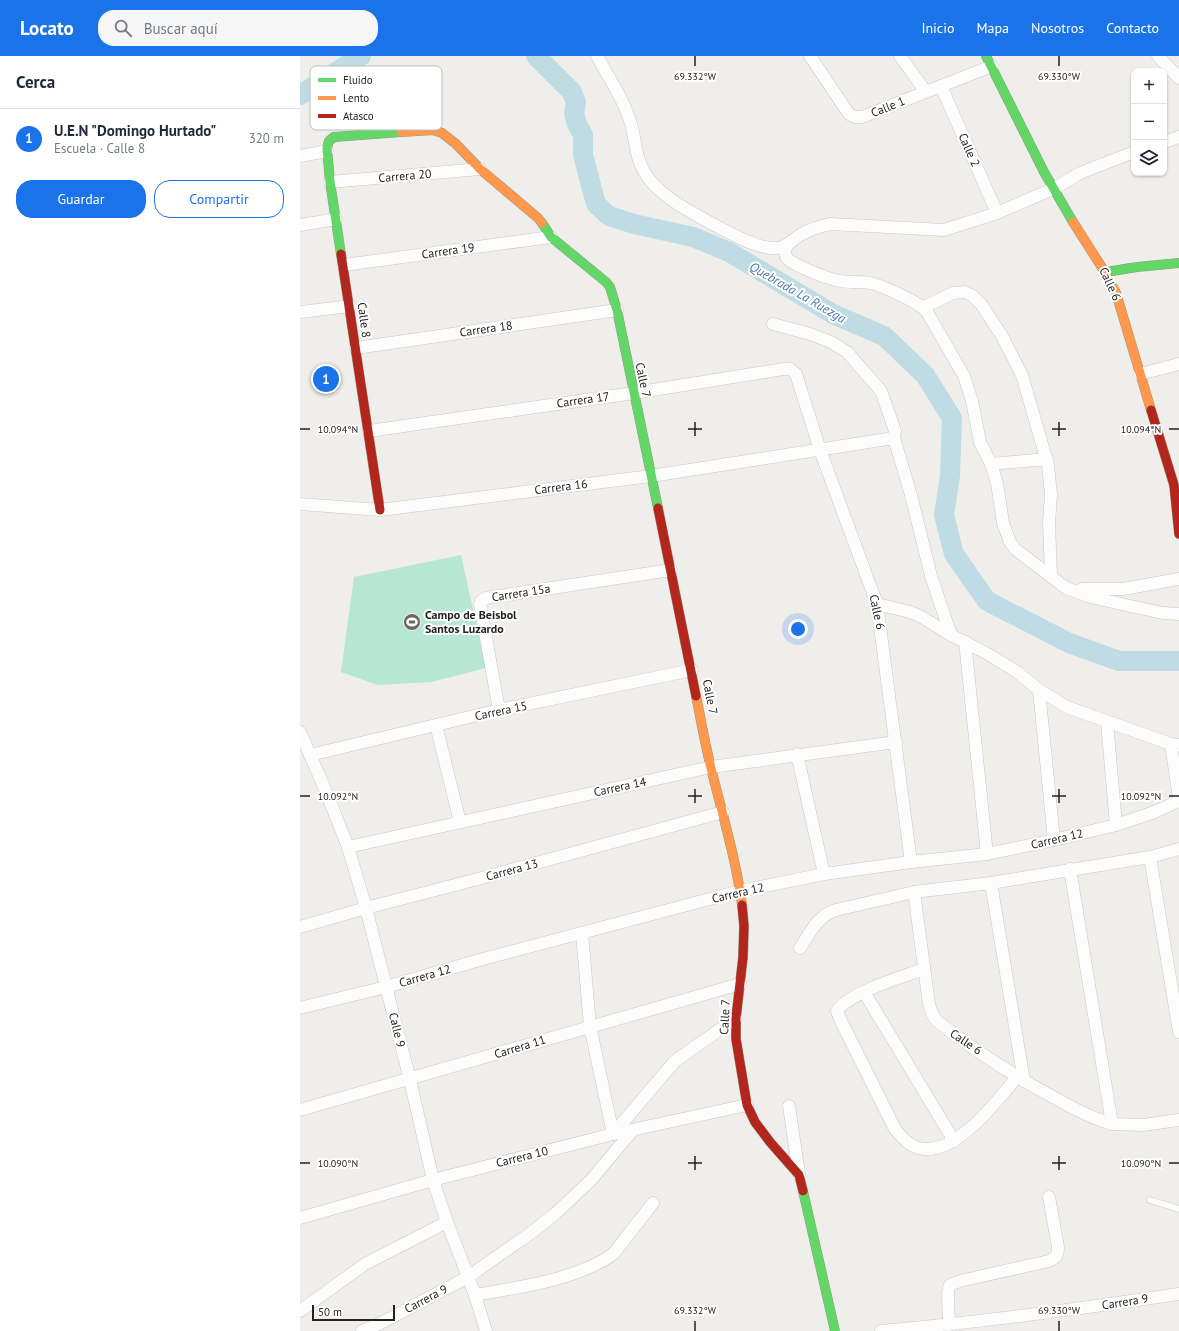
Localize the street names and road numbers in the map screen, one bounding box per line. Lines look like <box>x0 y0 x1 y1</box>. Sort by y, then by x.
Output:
street label: Calle 1 <box>869 93 907 120</box>
street label: Calle 2 <box>955 131 984 169</box>
street label: Carrera 20 <box>378 166 433 185</box>
street label: Carrera 19 <box>421 239 475 262</box>
street label: Calle 6 <box>1096 265 1125 303</box>
street label: Calle 8 <box>355 301 374 339</box>
street label: Carrera 18 <box>459 317 513 340</box>
street label: Calle 7 <box>632 361 655 399</box>
street label: Carrera 17 <box>556 388 610 411</box>
street label: Carrera 16 <box>534 476 588 497</box>
street label: Carrera 15a <box>491 580 551 605</box>
street label: Calle 6 <box>866 593 889 631</box>
street label: Calle 7 <box>700 678 721 716</box>
street label: Carrera 15 <box>473 698 528 723</box>
street label: Carrera 14 <box>592 774 648 799</box>
street label: Carrera 12 <box>1029 825 1084 852</box>
street label: Carrera 13 <box>484 855 539 884</box>
street label: Carrera 12 <box>710 879 765 906</box>
street label: Carrera 12 <box>397 961 452 990</box>
street label: Calle 7 <box>716 999 733 1035</box>
street label: Calle 9 <box>386 1011 409 1049</box>
street label: Calle 6 <box>947 1025 985 1058</box>
street label: Carrera 11 <box>492 1032 547 1061</box>
street label: Carrera 10 <box>494 1143 550 1170</box>
street label: Carrera 9 <box>402 1281 450 1316</box>
street label: Carrera 9 <box>1101 1290 1149 1313</box>

